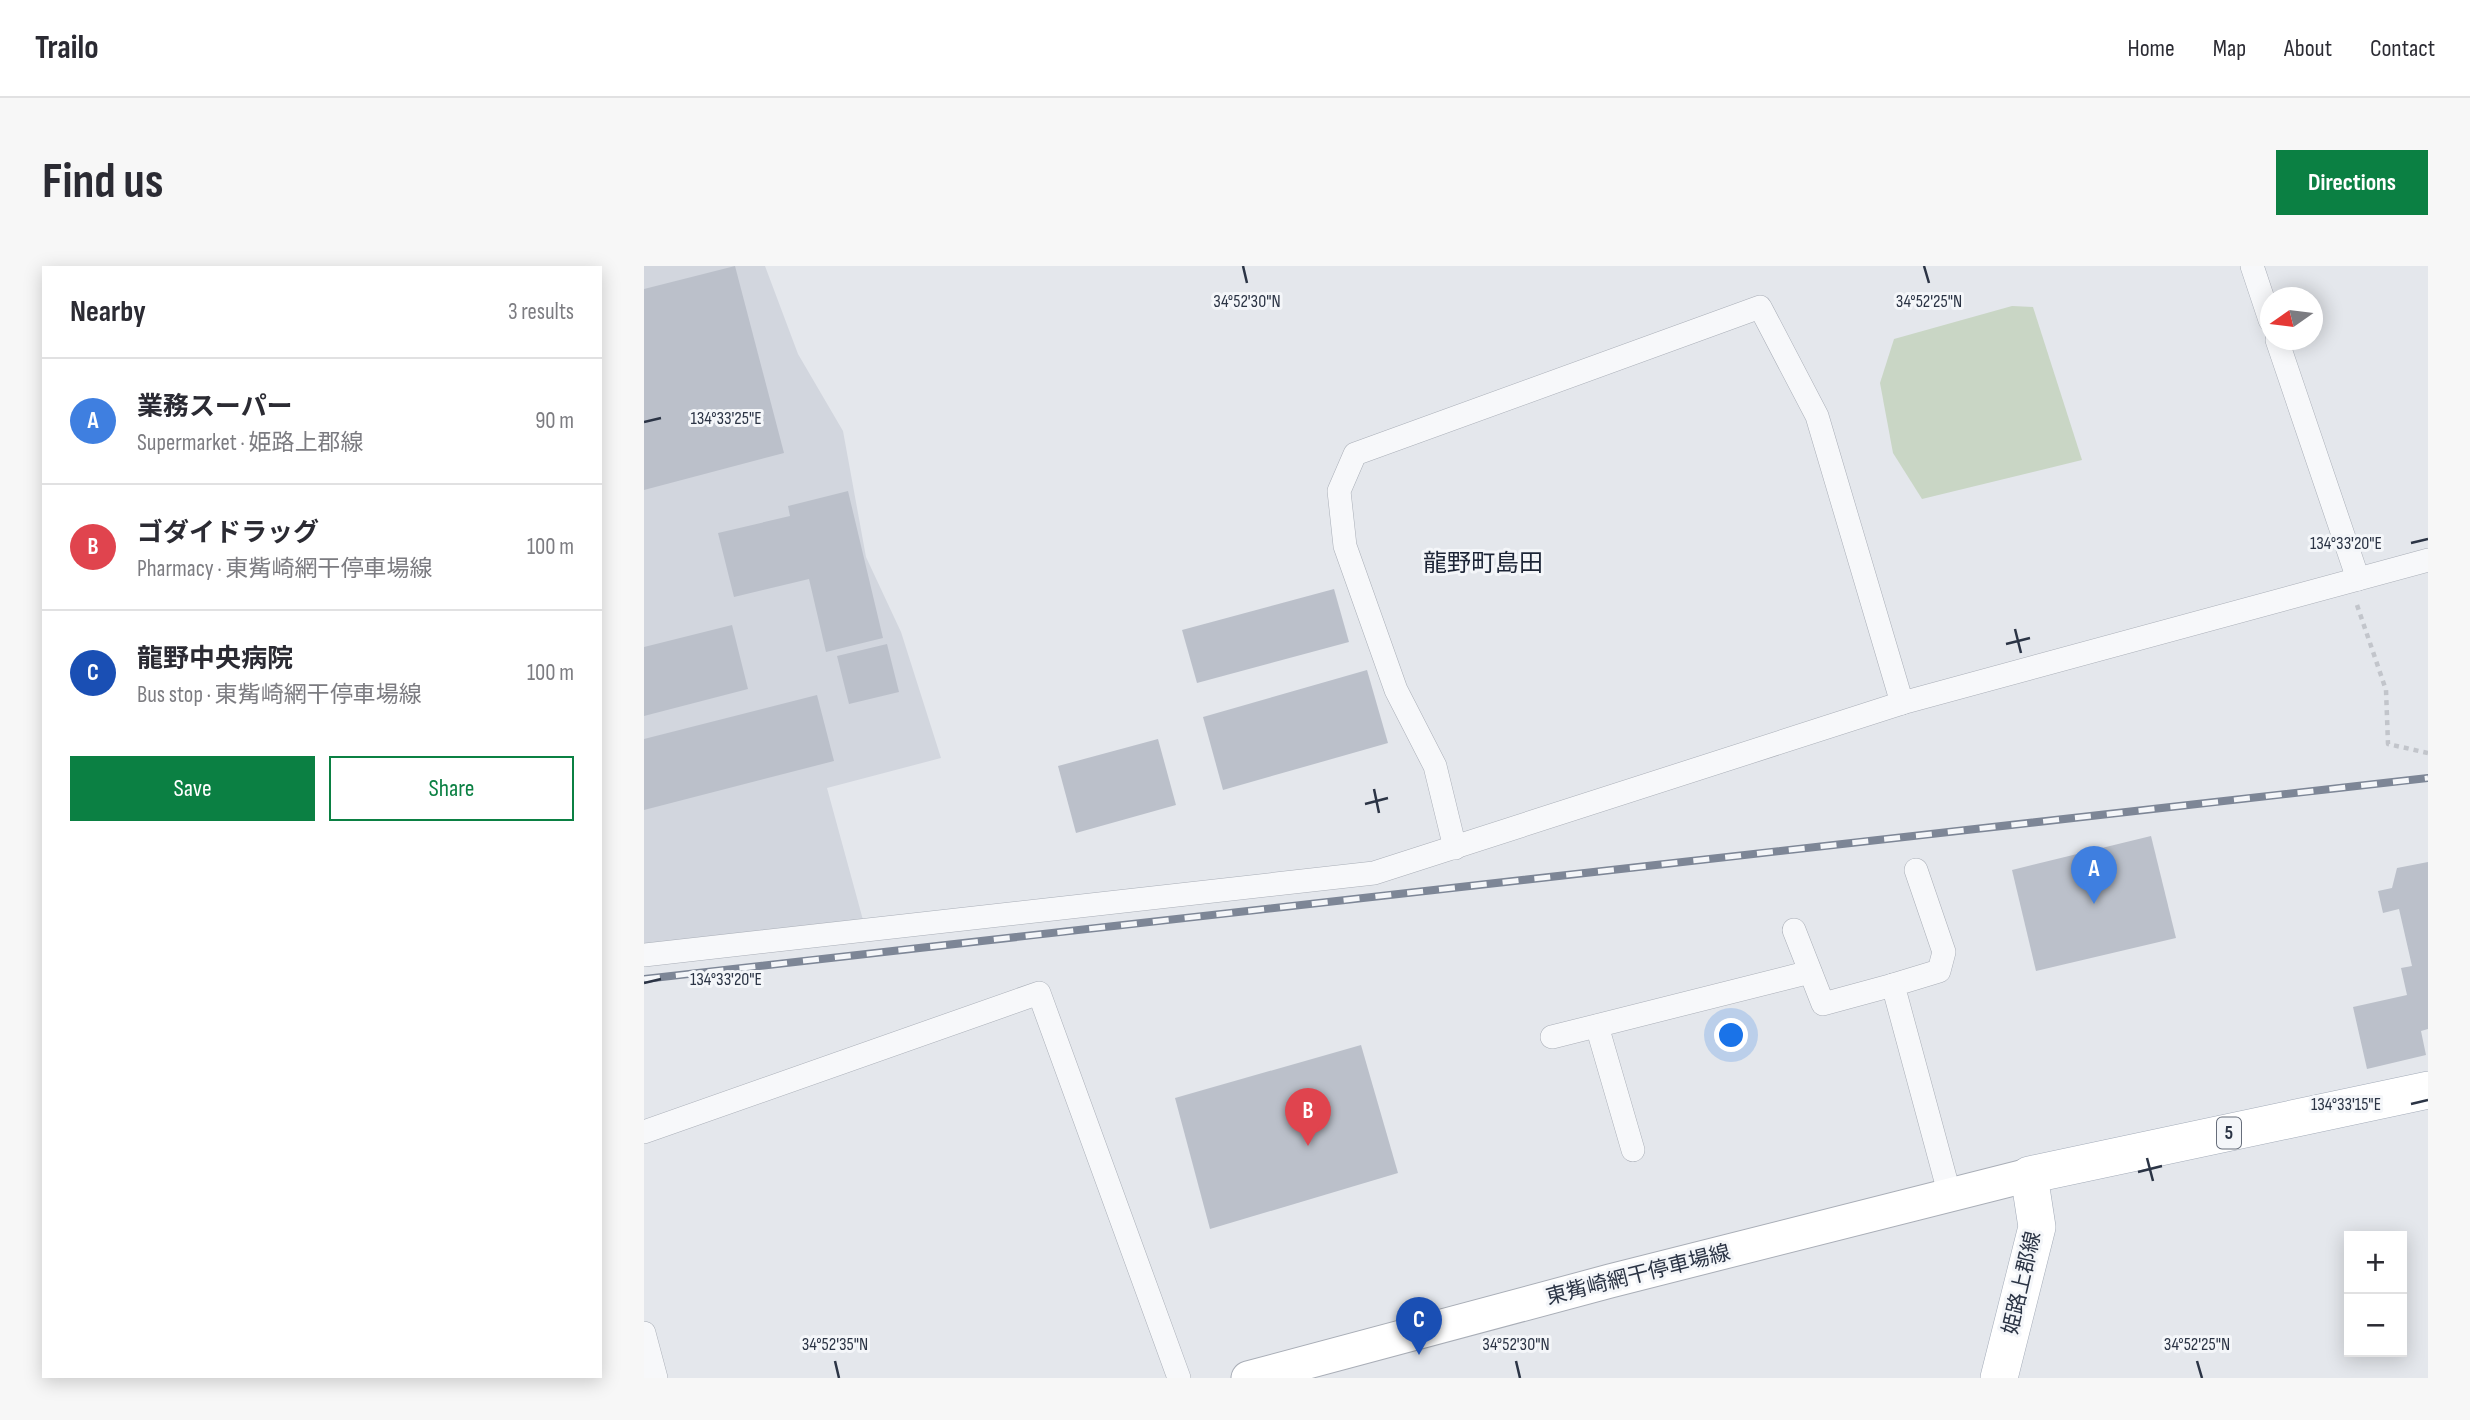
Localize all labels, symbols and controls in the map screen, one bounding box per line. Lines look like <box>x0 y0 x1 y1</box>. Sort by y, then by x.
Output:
text: Trailo <box>35 28 99 68</box>
text: Home <box>2127 34 2175 63</box>
text: Map <box>2213 34 2246 63</box>
text: About <box>2284 34 2332 63</box>
text: Contact <box>2370 34 2435 63</box>
button: Directions <box>2276 150 2428 215</box>
text: Find us <box>42 153 164 212</box>
north arrow <box>2260 287 2323 350</box>
text: 34°52'30"N <box>1213 291 1281 312</box>
text: 34°52'25"N <box>1896 291 1962 312</box>
text: Nearby <box>70 294 146 330</box>
text: 3 results <box>508 298 574 326</box>
text: 業務スーパー <box>137 392 293 423</box>
text: A <box>88 407 98 435</box>
text: 90 m <box>535 407 574 435</box>
text: 134°33'25"E <box>690 408 762 429</box>
text: Supermarket · 姫路上郡線 <box>137 429 364 457</box>
text: ゴダイドラッグ <box>137 518 319 549</box>
text: B <box>88 533 98 561</box>
text: 100 m <box>527 533 574 561</box>
text: 134°33'20"E <box>2310 533 2382 554</box>
district label: 龍野町島田 <box>1423 549 1543 578</box>
text: Pharmacy · 東觜崎網干停車場線 <box>137 555 432 583</box>
text: 龍野中央病院 <box>137 644 293 675</box>
text: C <box>87 659 99 687</box>
text: 100 m <box>527 659 574 687</box>
text: Bus stop · 東觜崎網干停車場線 <box>137 681 422 709</box>
button: Save <box>70 756 315 821</box>
button: Share <box>329 756 574 821</box>
pin: A <box>2071 846 2117 904</box>
text: 134°33'20"E <box>690 969 762 990</box>
your location <box>1714 1018 1748 1052</box>
pin: B <box>1285 1088 1331 1146</box>
text: 134°33'15"E <box>2311 1094 2381 1115</box>
road number: 5 <box>2217 1118 2241 1148</box>
street label: 姫路上郡線 <box>1998 1229 2046 1337</box>
map controls <box>2344 1231 2407 1357</box>
button: + <box>2344 1231 2407 1294</box>
street label: 東觜崎網干停車場線 <box>1543 1240 1733 1310</box>
button: − <box>2344 1294 2407 1357</box>
pin: C <box>1396 1297 1442 1355</box>
text: 34°52'35"N <box>802 1334 868 1355</box>
text: 34°52'30"N <box>1482 1334 1550 1355</box>
text: 34°52'25"N <box>2164 1334 2230 1355</box>

